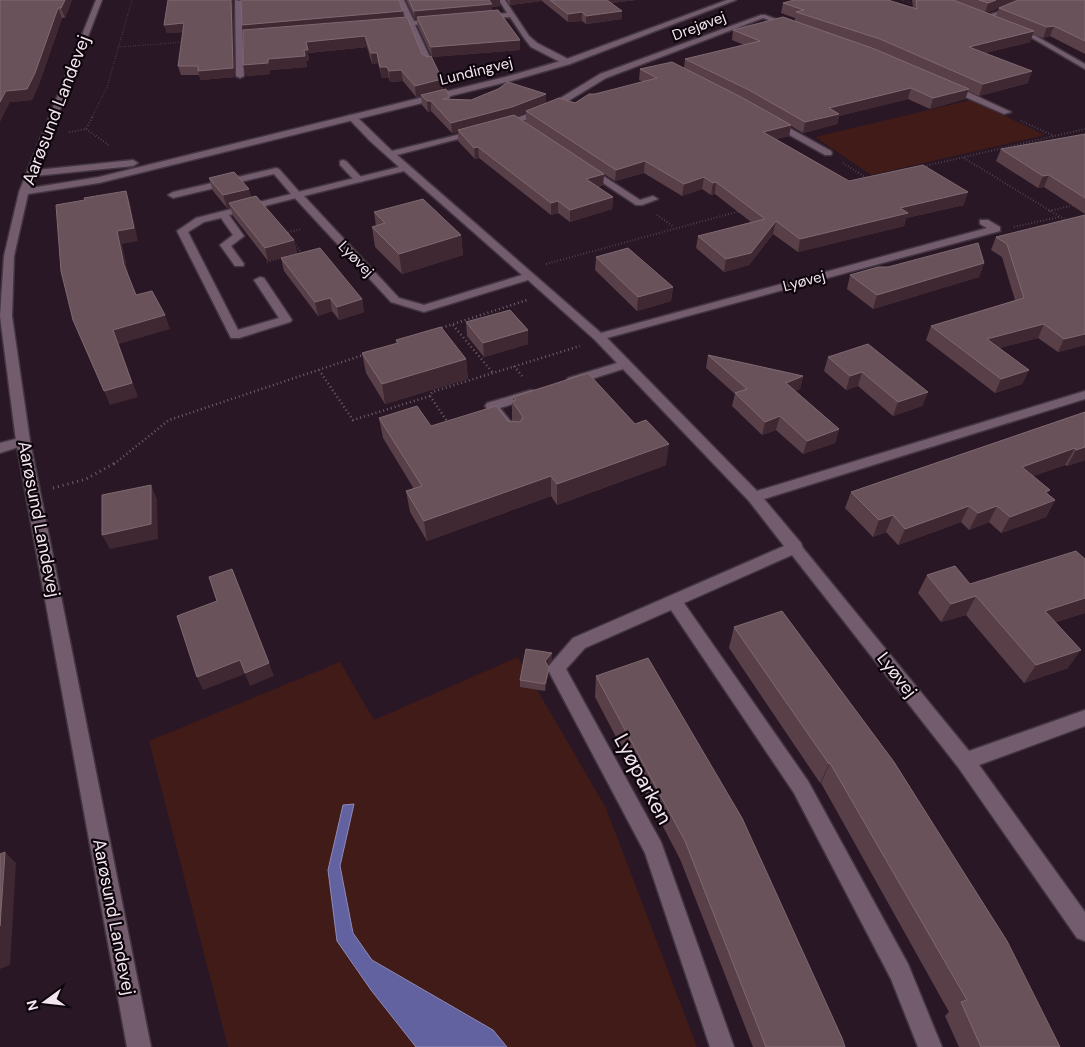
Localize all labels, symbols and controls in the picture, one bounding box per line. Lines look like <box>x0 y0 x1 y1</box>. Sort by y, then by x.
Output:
street label: Drejøvej <box>669 7 729 45</box>
street label: Aarøsund Landevej <box>16 32 96 188</box>
street label: Lundingvej <box>437 52 515 90</box>
street label: Lyøvej <box>334 237 378 281</box>
street label: Lyøvej <box>781 266 827 296</box>
street label: Aarøsund Landevej <box>12 439 66 599</box>
street label: Lyøvej <box>872 647 922 703</box>
street label: Lyøparken <box>607 729 679 829</box>
street label: Aarøsund Landevej <box>87 837 141 997</box>
north arrow <box>20 977 70 1027</box>
text: N <box>22 998 42 1013</box>

